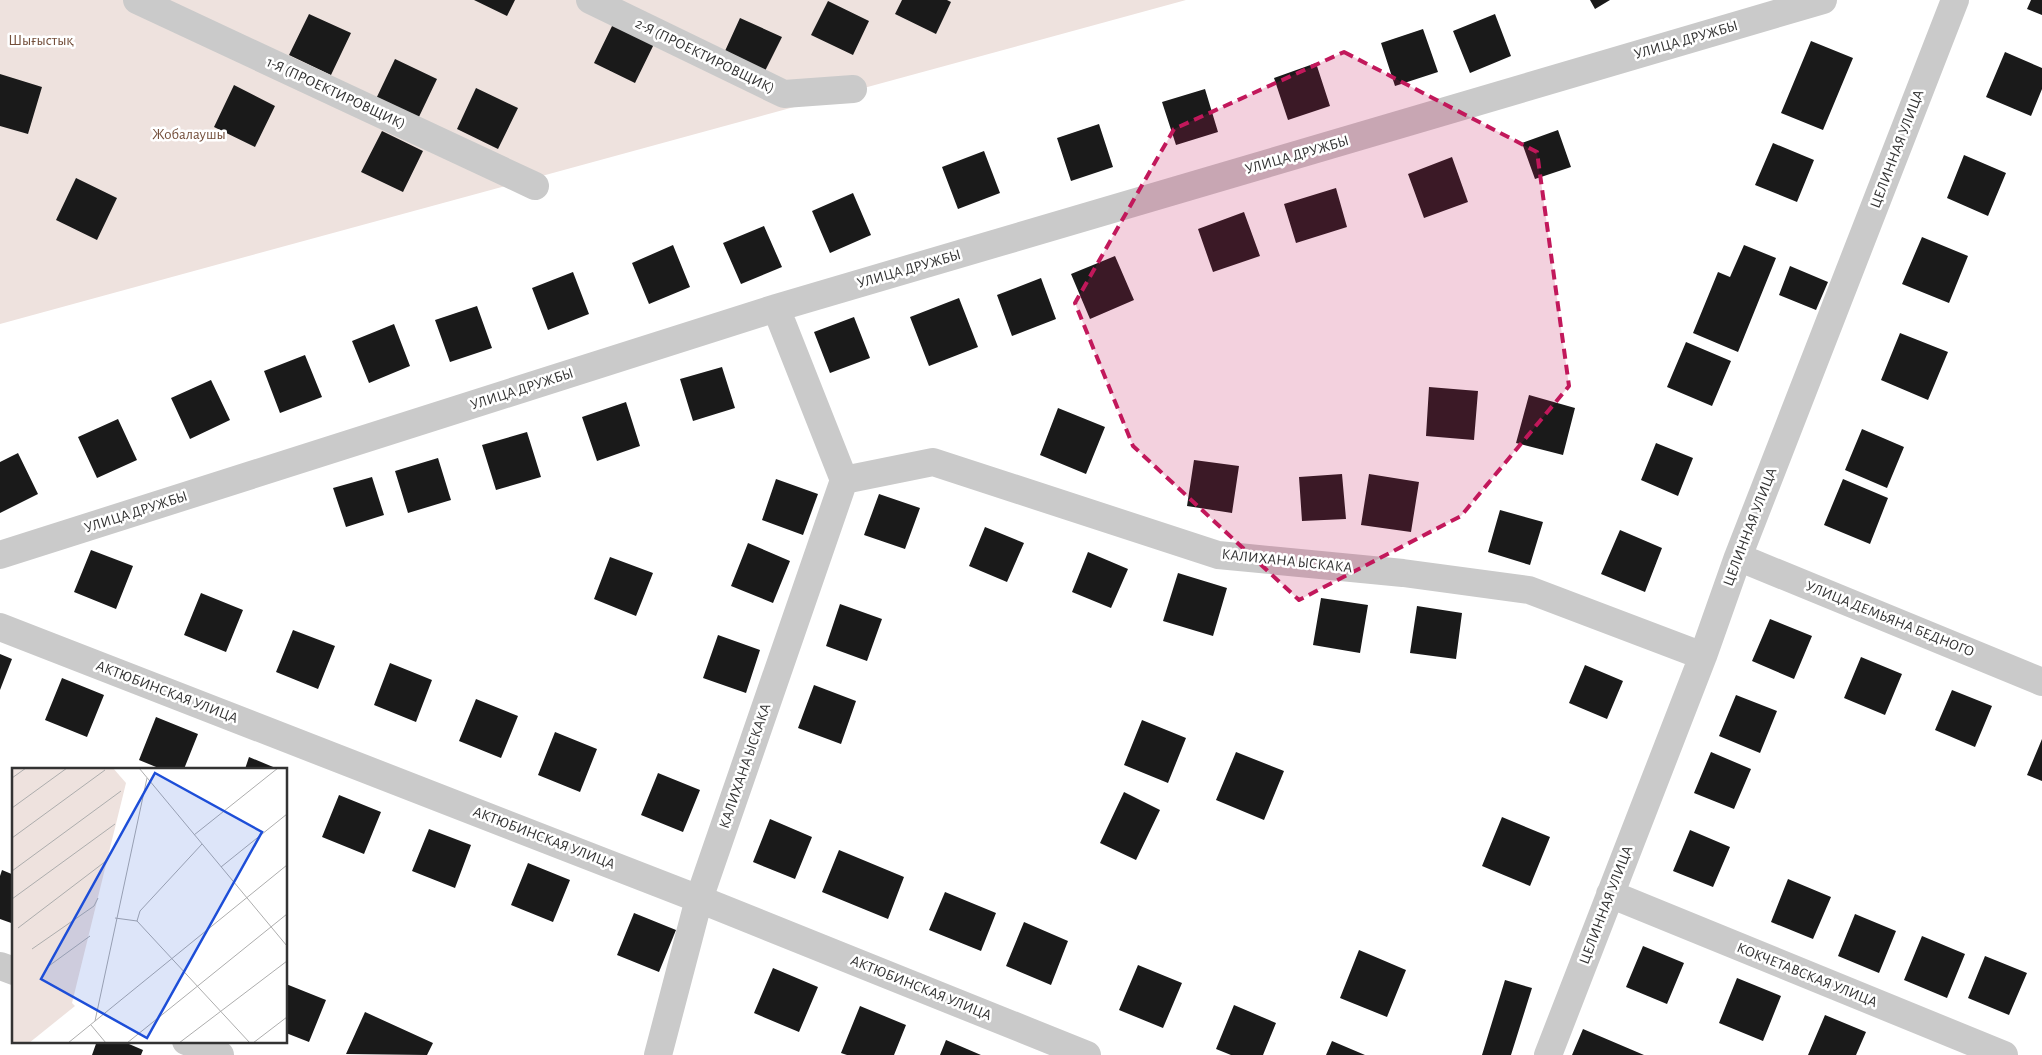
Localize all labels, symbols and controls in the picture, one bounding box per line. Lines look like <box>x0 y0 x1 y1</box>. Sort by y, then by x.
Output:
street label: 2-Я (ПРОЕКТИРОВЩИК) <box>633 16 777 96</box>
street label: УЛИЦА ДРУЖБЫ <box>1632 18 1740 62</box>
park label: Шығыстық <box>8 33 74 48</box>
street label: 1-Я (ПРОЕКТИРОВЩИК) <box>264 54 408 132</box>
street label: ЦЕЛИННАЯ УЛИЦА <box>1867 88 1927 210</box>
park label: Жобалаушы <box>152 127 226 142</box>
street label: УЛИЦА ДРУЖБЫ <box>1243 133 1351 177</box>
street label: УЛИЦА ДРУЖБЫ <box>855 247 963 291</box>
street label: УЛИЦА ДРУЖБЫ <box>469 365 575 413</box>
street label: ЦЕЛИННАЯ УЛИЦА <box>1720 466 1780 588</box>
street label: УЛИЦА ДРУЖБЫ <box>83 488 189 536</box>
street label: КАЛИХАНА ЫСКАКА <box>1221 547 1353 575</box>
street label: УЛИЦА ДЕМЬЯНА БЕДНОГО <box>1804 578 1976 660</box>
street label: АКТЮБИНСКАЯ УЛИЦА <box>94 658 240 726</box>
street label: КАЛИХАНА ЫСКАКА <box>717 701 774 830</box>
inset map <box>12 768 288 1042</box>
street label: АКТЮБИНСКАЯ УЛИЦА <box>471 804 617 872</box>
street label: ЦЕЛИННАЯ УЛИЦА <box>1576 844 1636 966</box>
street label: КОКЧЕТАВСКАЯ УЛИЦА <box>1735 940 1880 1010</box>
street label: АКТЮБИНСКАЯ УЛИЦА <box>848 953 994 1023</box>

